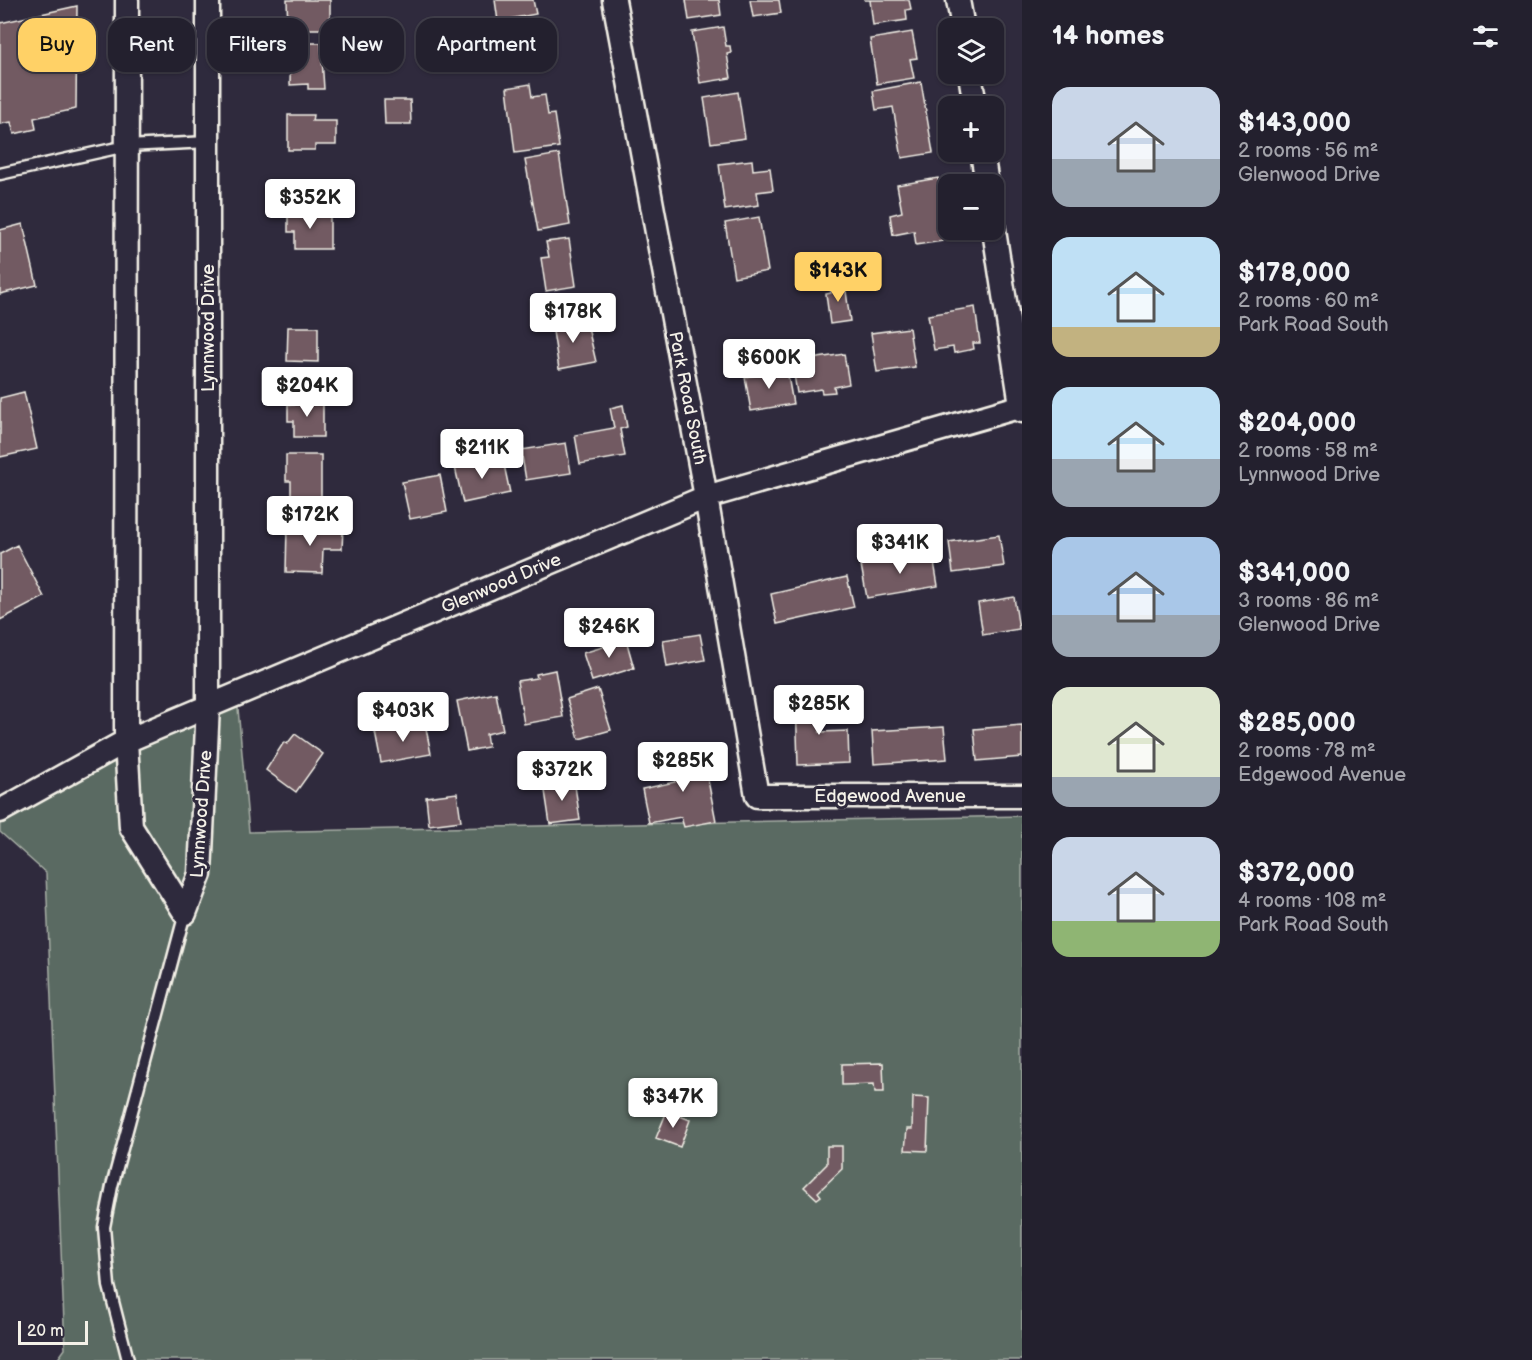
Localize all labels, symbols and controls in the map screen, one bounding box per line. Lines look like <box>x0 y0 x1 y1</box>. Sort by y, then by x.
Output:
chip: Buy <box>18 18 96 72</box>
chip: Rent <box>108 18 195 72</box>
chip: Filters <box>207 18 308 72</box>
chip: New <box>320 18 404 72</box>
chip: Apartment <box>416 18 557 72</box>
map controls <box>938 18 1004 240</box>
button: layers <box>938 18 1004 84</box>
icon: filters <box>1469 20 1502 53</box>
text: 14 homes <box>1052 21 1164 52</box>
button: + <box>938 96 1004 162</box>
text: $143,000 <box>1238 108 1351 139</box>
icon: home <box>1100 111 1172 183</box>
text: 2 rooms · 56 m² <box>1238 139 1378 163</box>
text: Glenwood Drive <box>1238 163 1380 187</box>
button: − <box>938 174 1004 240</box>
pin: $352K <box>268 179 352 230</box>
text: $352K <box>279 186 341 210</box>
pin: $143K <box>796 252 880 303</box>
text: $178,000 <box>1238 258 1350 289</box>
text: $143K <box>809 259 867 283</box>
icon: home <box>1100 261 1172 333</box>
street label: Lynnwood Drive <box>198 264 219 392</box>
text: 2 rooms · 60 m² <box>1238 289 1379 313</box>
pin: $178K <box>531 293 615 344</box>
text: $178K <box>544 300 602 324</box>
text: Park Road South <box>1238 313 1388 337</box>
street label: Park Road South <box>664 330 711 467</box>
pin: $600K <box>727 339 811 390</box>
text: $600K <box>737 346 801 370</box>
pin: $204K <box>265 367 349 418</box>
text: $204K <box>276 374 338 398</box>
text: $204,000 <box>1238 408 1356 439</box>
icon: home <box>1100 411 1172 483</box>
pin: $211K <box>440 429 524 480</box>
text: $211K <box>454 436 510 460</box>
text: 2 rooms · 58 m² <box>1238 439 1378 463</box>
text: Lynnwood Drive <box>1238 463 1380 487</box>
pin: $172K <box>268 496 352 547</box>
text: $172K <box>281 503 339 527</box>
pin: $341K <box>858 524 942 575</box>
text: $341K <box>871 531 929 555</box>
street label: Glenwood Drive <box>438 549 564 618</box>
text: $341,000 <box>1238 558 1350 589</box>
icon: home <box>1100 561 1172 633</box>
text: 3 rooms · 86 m² <box>1238 589 1379 613</box>
pin: $246K <box>567 608 651 659</box>
text: Glenwood Drive <box>1238 613 1380 637</box>
text: $246K <box>578 615 640 639</box>
pin: $285K <box>777 685 861 736</box>
pin: $403K <box>361 692 445 743</box>
text: $285K <box>788 692 850 716</box>
text: $403K <box>372 699 434 723</box>
text: $285,000 <box>1238 708 1356 739</box>
icon: home <box>1100 711 1172 783</box>
text: 2 rooms · 78 m² <box>1238 739 1376 763</box>
pin: $285K <box>641 742 725 793</box>
street label: Lynnwood Drive <box>187 749 216 879</box>
text: $285K <box>652 749 714 773</box>
pin: $372K <box>520 751 604 802</box>
text: $372K <box>531 758 593 782</box>
text: Edgewood Avenue <box>1238 763 1406 787</box>
street label: Edgewood Avenue <box>814 786 966 807</box>
text: $372,000 <box>1238 858 1355 889</box>
icon: home <box>1100 861 1172 933</box>
text: 4 rooms · 108 m² <box>1238 889 1386 913</box>
text: Park Road South <box>1238 913 1388 937</box>
pin: $347K <box>631 1078 715 1129</box>
text: $347K <box>642 1085 704 1109</box>
scale bar <box>18 1318 88 1346</box>
text: 20 m <box>27 1322 63 1341</box>

